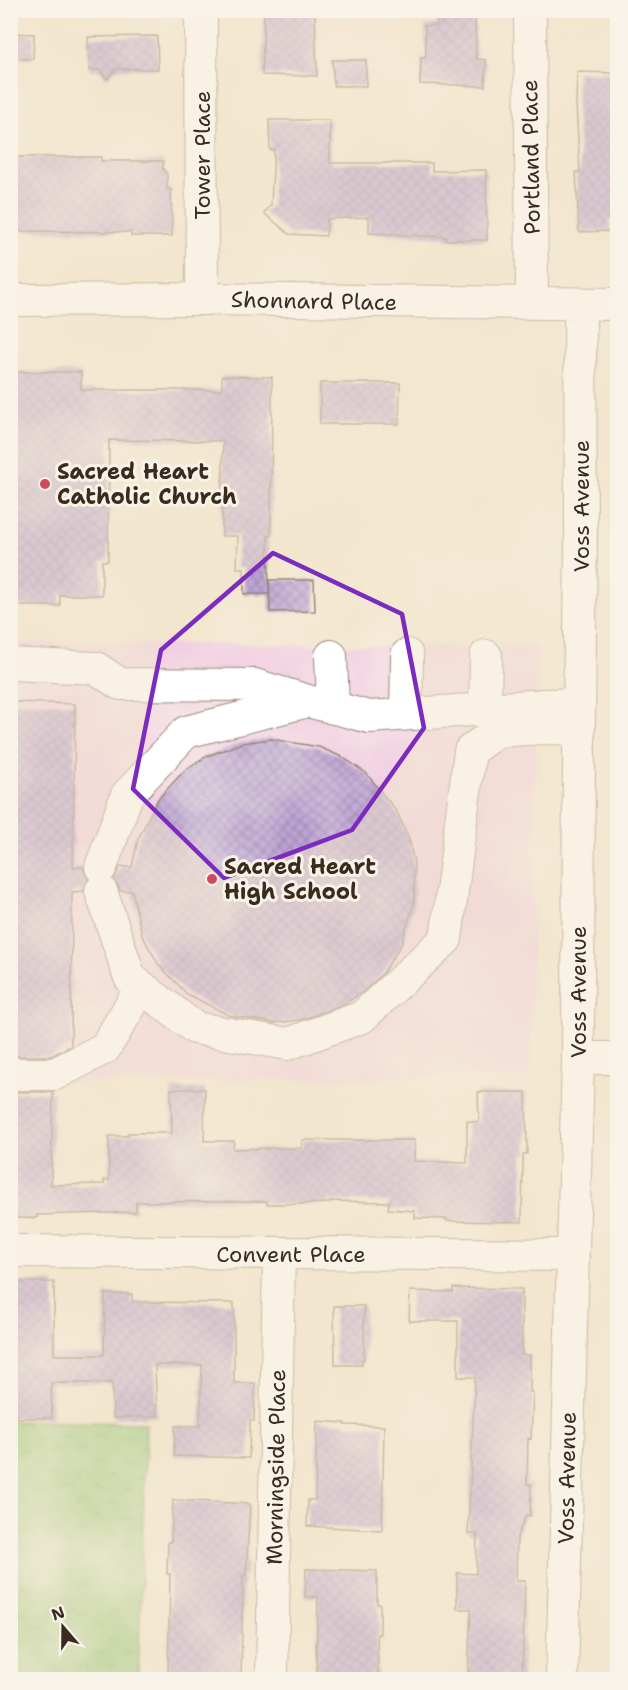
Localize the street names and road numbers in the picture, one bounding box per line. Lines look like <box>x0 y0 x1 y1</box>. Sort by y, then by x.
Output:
street label: Portland Place <box>515 79 547 235</box>
street label: Tower Place <box>188 91 217 219</box>
street label: Shonnard Place <box>231 285 397 317</box>
street label: Voss Avenue <box>567 440 596 572</box>
street label: Voss Avenue <box>564 926 593 1058</box>
street label: Convent Place <box>216 1240 366 1269</box>
street label: Morningside Place <box>260 1369 292 1565</box>
street label: Voss Avenue <box>551 1411 583 1545</box>

